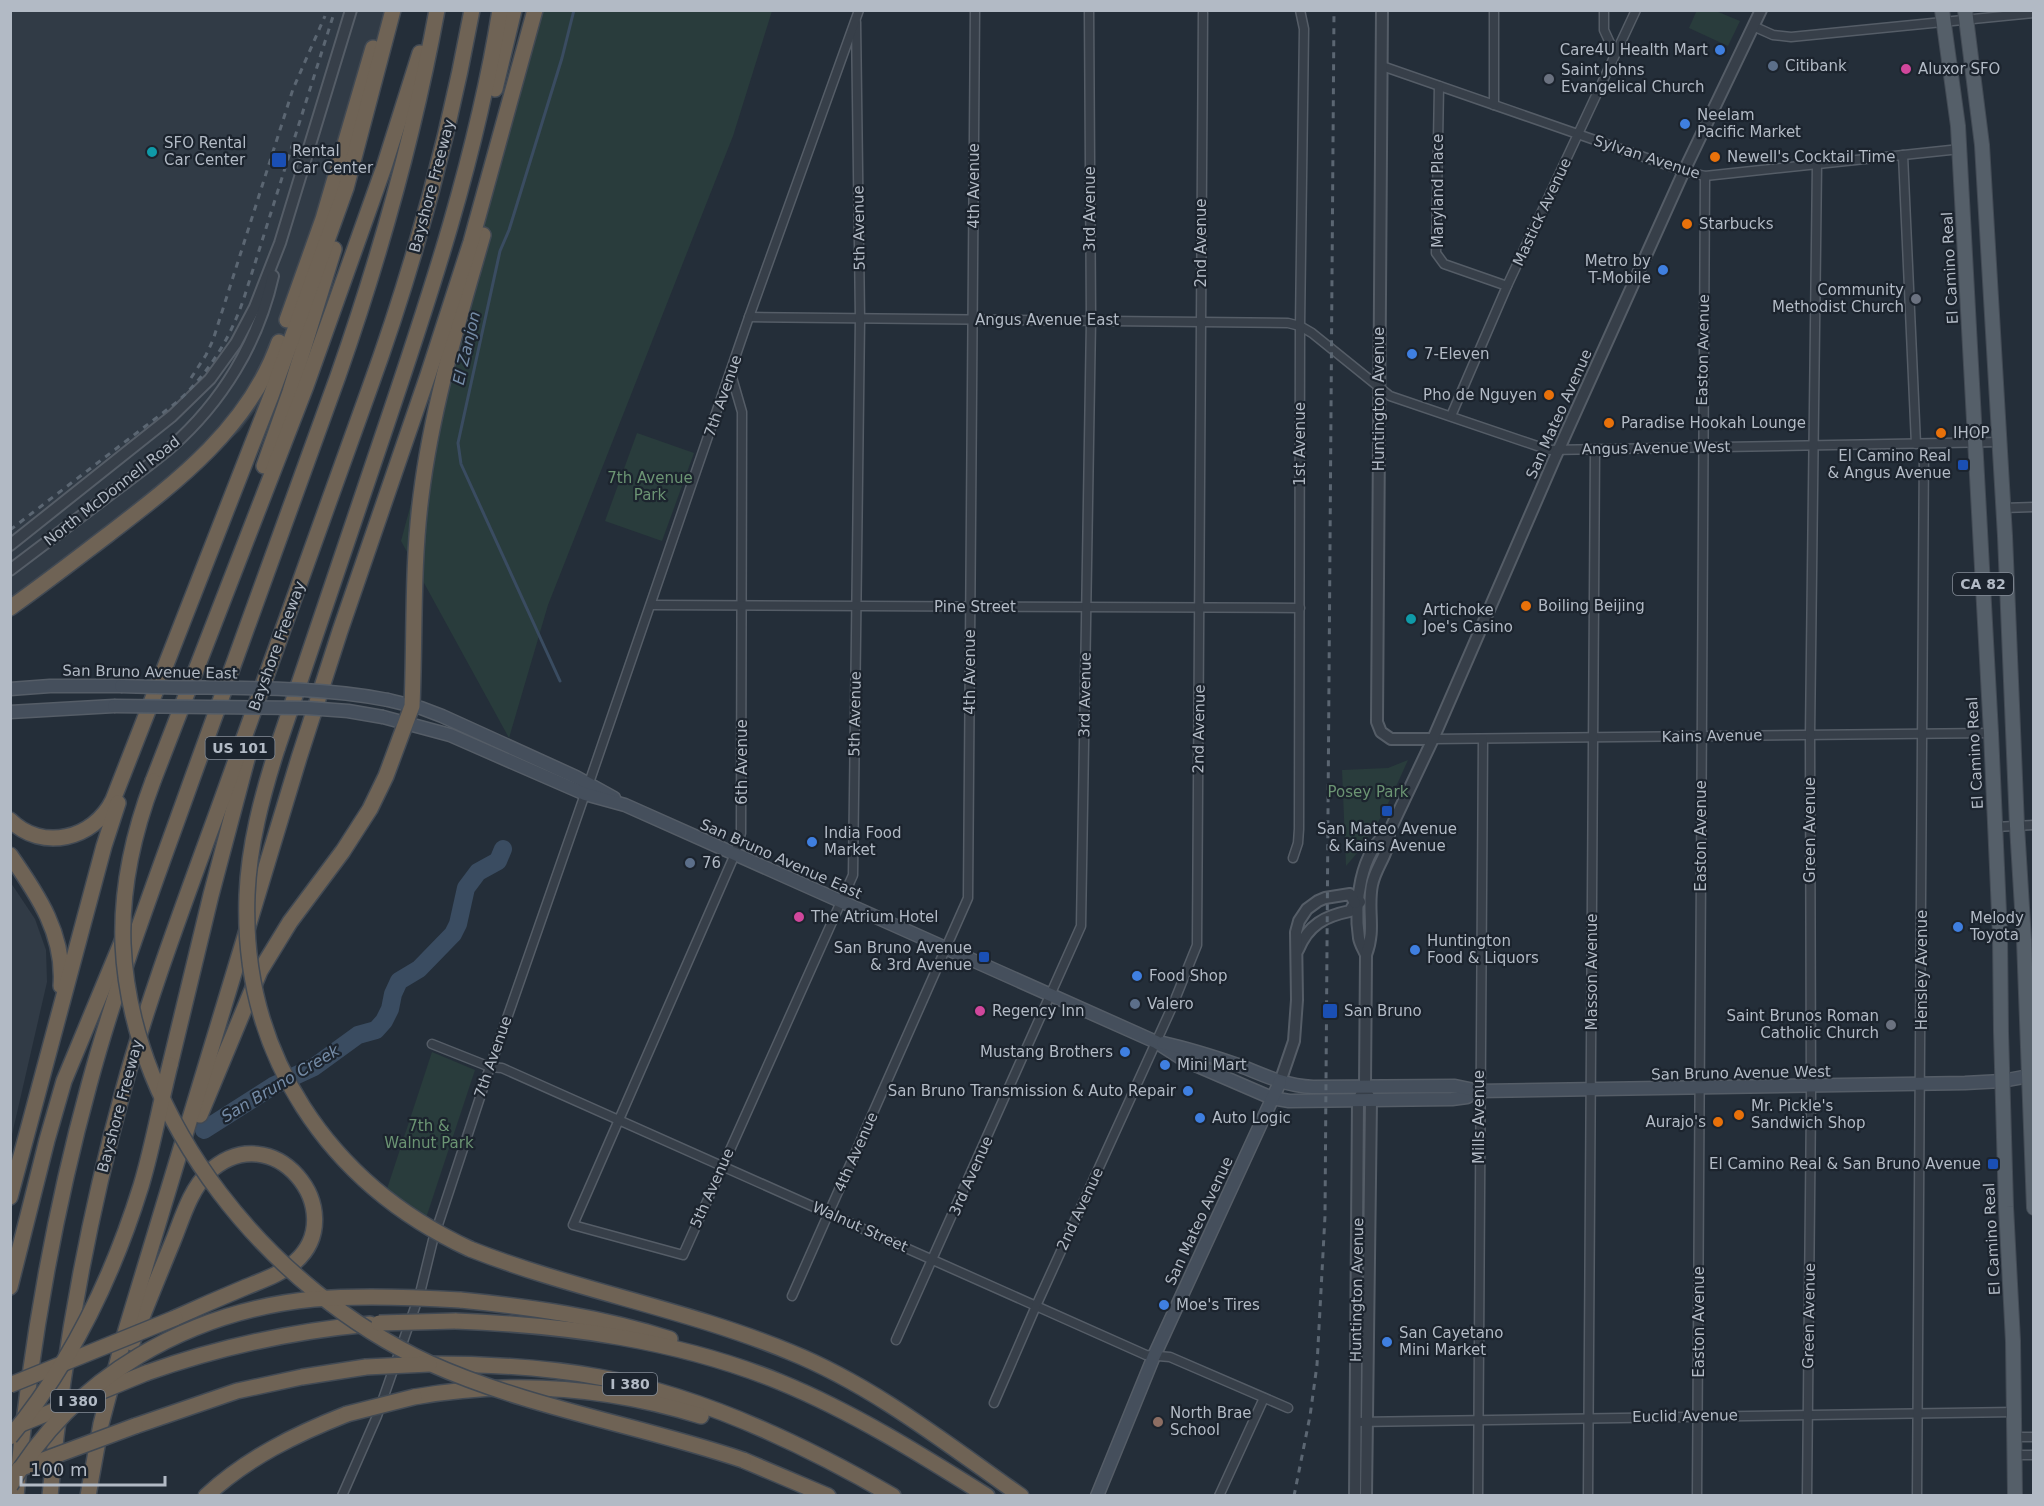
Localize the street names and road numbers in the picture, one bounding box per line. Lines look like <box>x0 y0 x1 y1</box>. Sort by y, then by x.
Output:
street label: Bayshore Freeway <box>406 117 458 254</box>
street label: Sylvan Avenue <box>1592 131 1702 183</box>
street label: Maryland Place <box>1429 134 1447 248</box>
street label: 4th Avenue <box>965 143 983 229</box>
street label: Mastick Avenue <box>1509 155 1575 269</box>
street label: 3rd Avenue <box>1081 166 1099 252</box>
street label: 5th Avenue <box>849 185 869 271</box>
street label: 2nd Avenue <box>1192 198 1210 288</box>
street label: El Camino Real <box>1938 211 1962 325</box>
street label: Easton Avenue <box>1693 294 1713 406</box>
street label: Angus Avenue East <box>975 311 1119 329</box>
street label: Huntington Avenue <box>1370 327 1388 471</box>
street label: San Mateo Avenue <box>1522 346 1596 482</box>
street label: 7th Avenue <box>701 353 745 439</box>
street label: 1st Avenue <box>1291 402 1309 486</box>
street label: North McDonnell Road <box>40 432 184 550</box>
street label: Angus Avenue West <box>1581 438 1731 458</box>
road number: CA 82 <box>1953 573 2013 595</box>
street label: Bayshore Freeway <box>245 579 309 713</box>
street label: Pine Street <box>934 598 1016 616</box>
street label: 4th Avenue <box>961 629 979 715</box>
street label: 3rd Avenue <box>1075 652 1095 738</box>
street label: San Bruno Avenue East <box>62 661 238 683</box>
street label: 5th Avenue <box>845 671 865 757</box>
street label: 2nd Avenue <box>1189 684 1209 774</box>
street label: El Camino Real <box>1963 696 1987 810</box>
street label: 6th Avenue <box>733 719 751 805</box>
street label: Kains Avenue <box>1661 726 1763 746</box>
road number: US 101 <box>206 737 274 759</box>
street label: Green Avenue <box>1801 777 1819 883</box>
street label: Easton Avenue <box>1692 780 1710 892</box>
street label: San Bruno Avenue East <box>697 815 865 903</box>
street label: Hensley Avenue <box>1913 910 1931 1030</box>
street label: Masson Avenue <box>1583 914 1601 1030</box>
street label: 7th Avenue <box>471 1014 515 1100</box>
street label: Bayshore Freeway <box>94 1037 146 1174</box>
street label: San Bruno Avenue West <box>1651 1062 1831 1084</box>
street label: Mills Avenue <box>1470 1070 1488 1164</box>
street label: 4th Avenue <box>830 1109 882 1195</box>
street label: 3rd Avenue <box>945 1133 997 1219</box>
street label: 5th Avenue <box>686 1145 738 1231</box>
street label: San Mateo Avenue <box>1161 1154 1237 1288</box>
street label: 2nd Avenue <box>1053 1165 1107 1253</box>
street label: El Camino Real <box>1980 1182 2004 1296</box>
street label: Walnut Street <box>810 1198 911 1256</box>
street label: Huntington Avenue <box>1347 1218 1367 1362</box>
street label: Green Avenue <box>1799 1263 1819 1369</box>
street label: Easton Avenue <box>1690 1266 1708 1378</box>
road number: I 380 <box>603 1373 657 1395</box>
road number: I 380 <box>51 1390 105 1412</box>
street label: Euclid Avenue <box>1632 1406 1738 1426</box>

